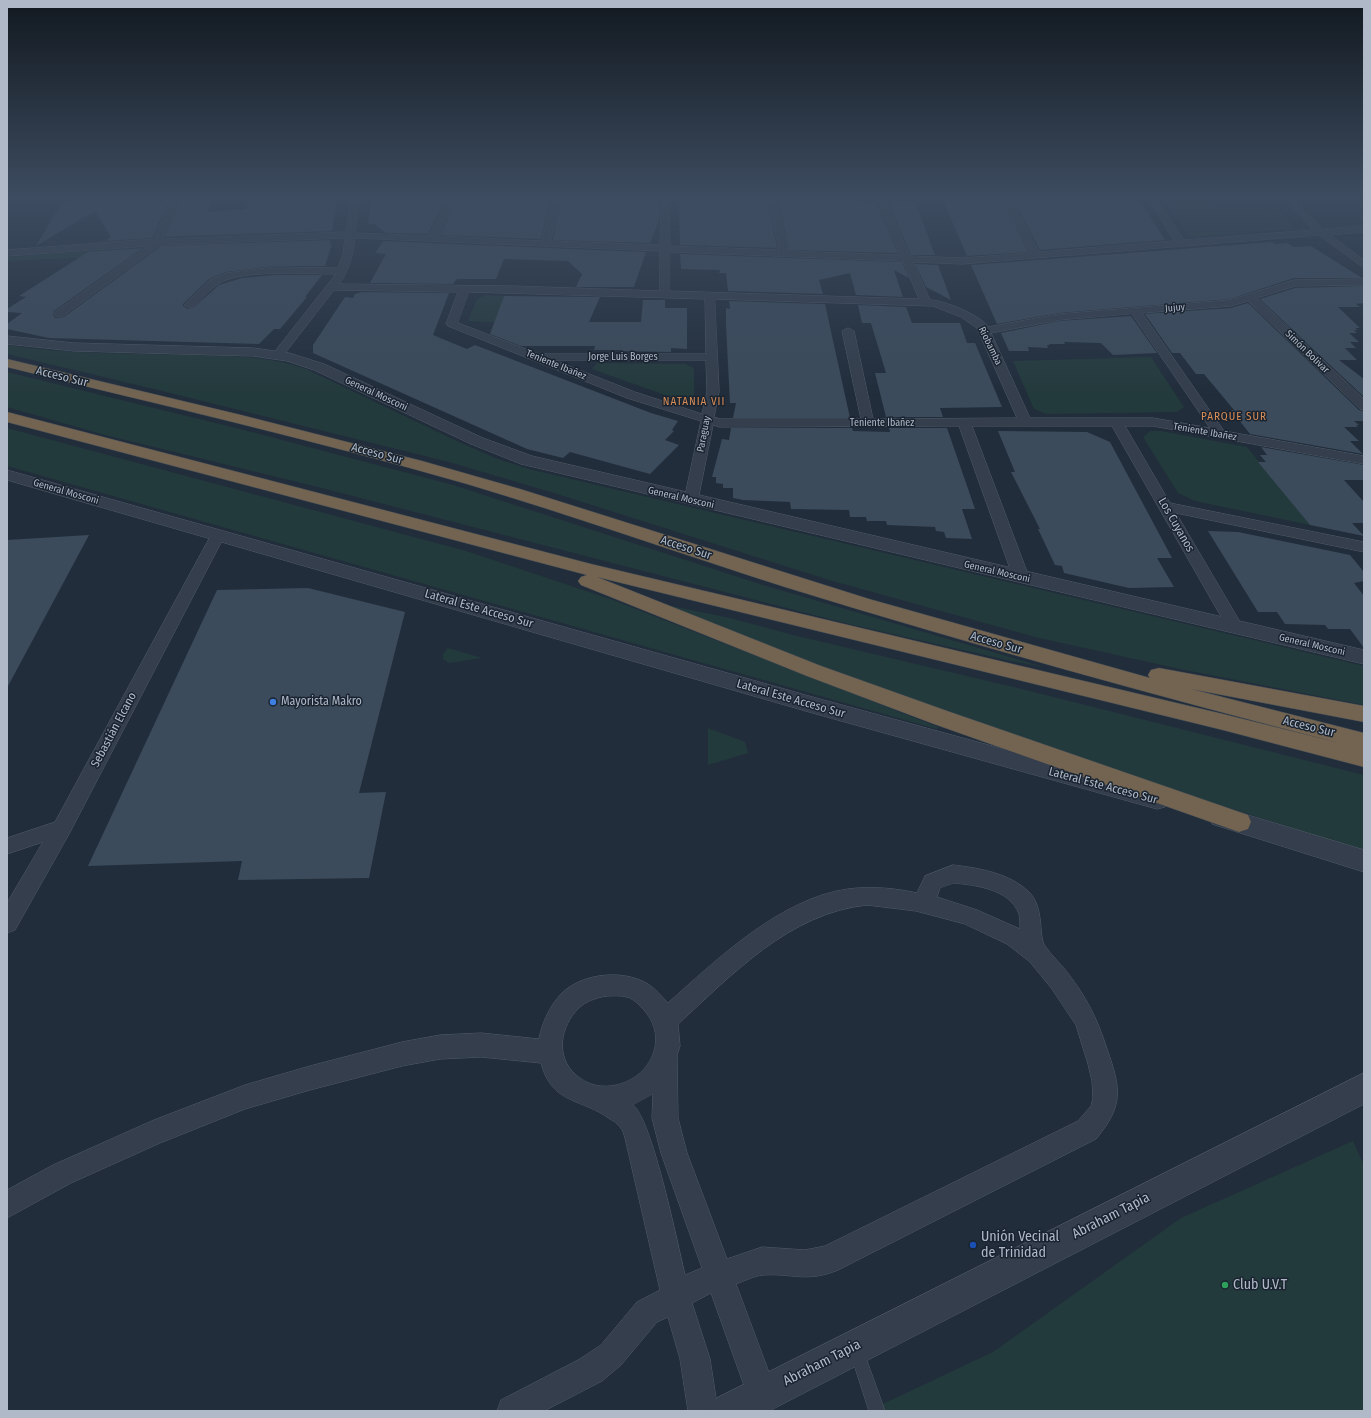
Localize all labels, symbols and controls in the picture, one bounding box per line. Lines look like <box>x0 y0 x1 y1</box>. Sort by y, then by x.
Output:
street label: Jujuy <box>1164 301 1186 315</box>
street label: Riobamba <box>976 325 1004 367</box>
street label: Simón Bolivar <box>1282 328 1332 376</box>
street label: Teniente Ibañez <box>524 347 588 383</box>
street label: Jorge Luis Borges <box>588 351 658 363</box>
street label: Acceso Sur <box>35 364 89 390</box>
street label: General Mosconi <box>343 374 409 414</box>
district label: NATANIA VII <box>663 395 725 409</box>
district label: PARQUE SUR <box>1201 410 1267 424</box>
street label: Paraguay <box>695 415 713 453</box>
street label: Teniente Ibañez <box>850 417 914 429</box>
street label: Teniente Ibañez <box>1172 421 1238 443</box>
street label: Acceso Sur <box>350 440 404 468</box>
street label: General Mosconi <box>32 477 100 507</box>
street label: General Mosconi <box>647 485 715 511</box>
street label: Los Cuyanos <box>1155 495 1197 555</box>
street label: Acceso Sur <box>659 533 713 563</box>
street label: General Mosconi <box>963 559 1031 585</box>
street label: Lateral Este Acceso Sur <box>423 587 535 631</box>
street label: Acceso Sur <box>969 629 1023 657</box>
street label: General Mosconi <box>1278 632 1346 658</box>
street label: Lateral Este Acceso Sur <box>735 677 847 721</box>
street label: Sebastián Elcano <box>88 690 140 770</box>
place label: Mayorista Makro <box>281 695 362 709</box>
marker: Mayorista Makro <box>268 697 278 707</box>
street label: Acceso Sur <box>1282 714 1336 740</box>
street label: Lateral Este Acceso Sur <box>1047 765 1159 807</box>
street label: Abraham Tapia <box>1069 1189 1153 1243</box>
place label: Unión Vecinal de Trinidad <box>981 1229 1059 1262</box>
marker: Unión Vecinal de Trinidad <box>968 1240 978 1250</box>
place label: Club U.V.T <box>1233 1277 1287 1293</box>
marker: Club U.V.T <box>1220 1280 1230 1290</box>
street label: Abraham Tapia <box>780 1336 864 1390</box>

